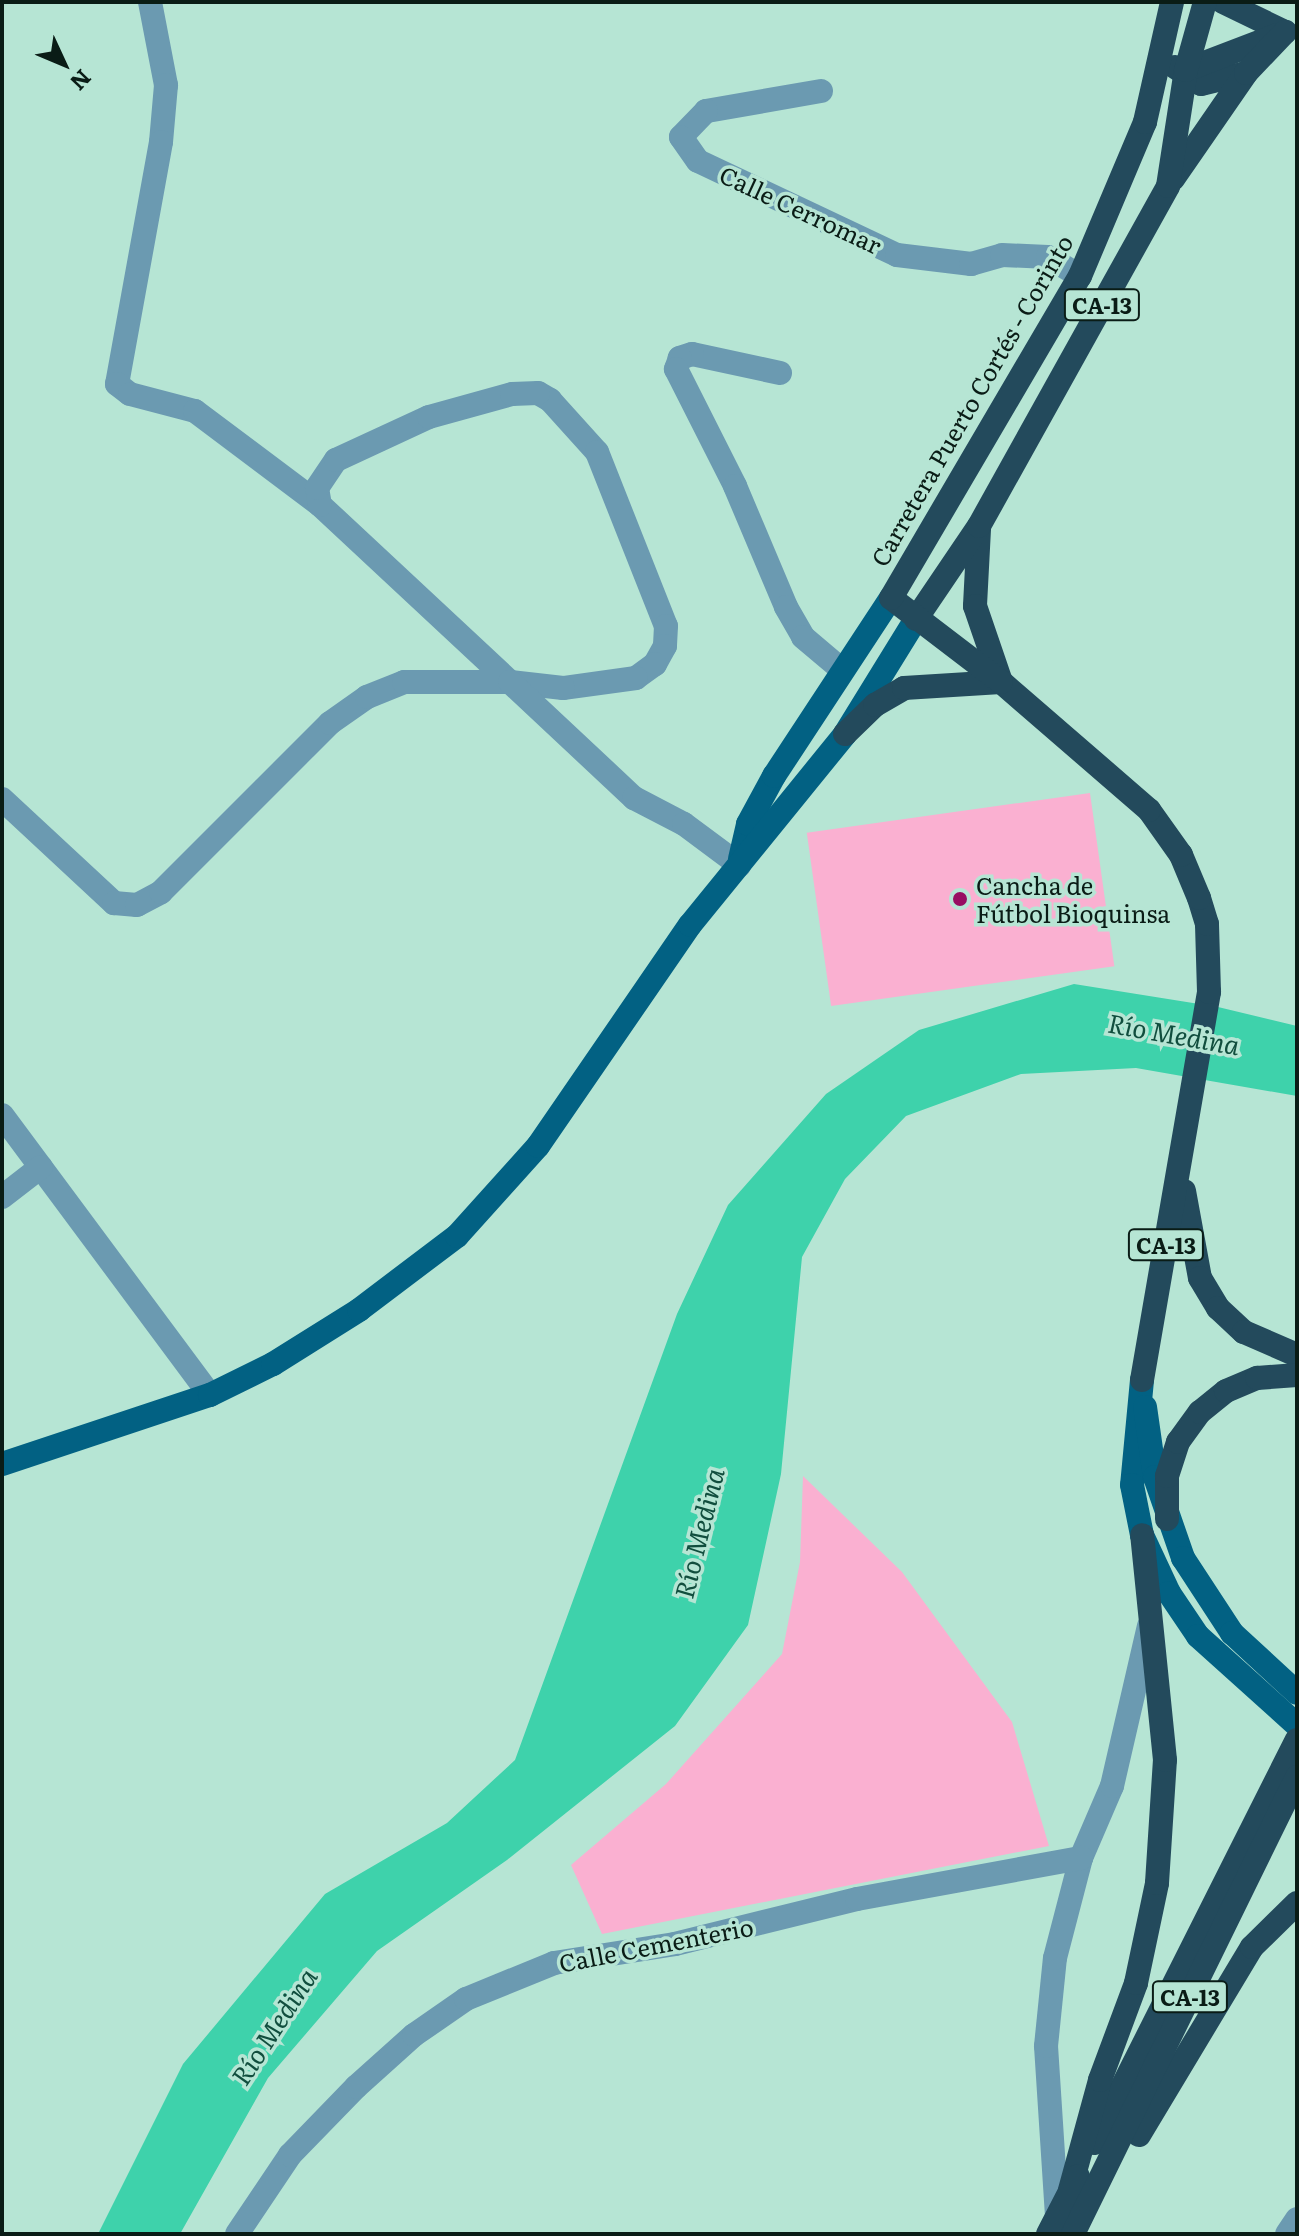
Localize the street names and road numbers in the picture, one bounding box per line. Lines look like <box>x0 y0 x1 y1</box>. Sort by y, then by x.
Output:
street label: Calle Cerromar <box>716 159 886 259</box>
street label: Carretera Puerto Cortés - Corinto <box>864 229 1078 571</box>
road number: CA-13 <box>1062 287 1142 323</box>
road number: CA-13 <box>1126 1227 1206 1263</box>
street label: Calle Cementerio <box>556 1911 756 1977</box>
road number: CA-13 <box>1150 1979 1230 2015</box>

